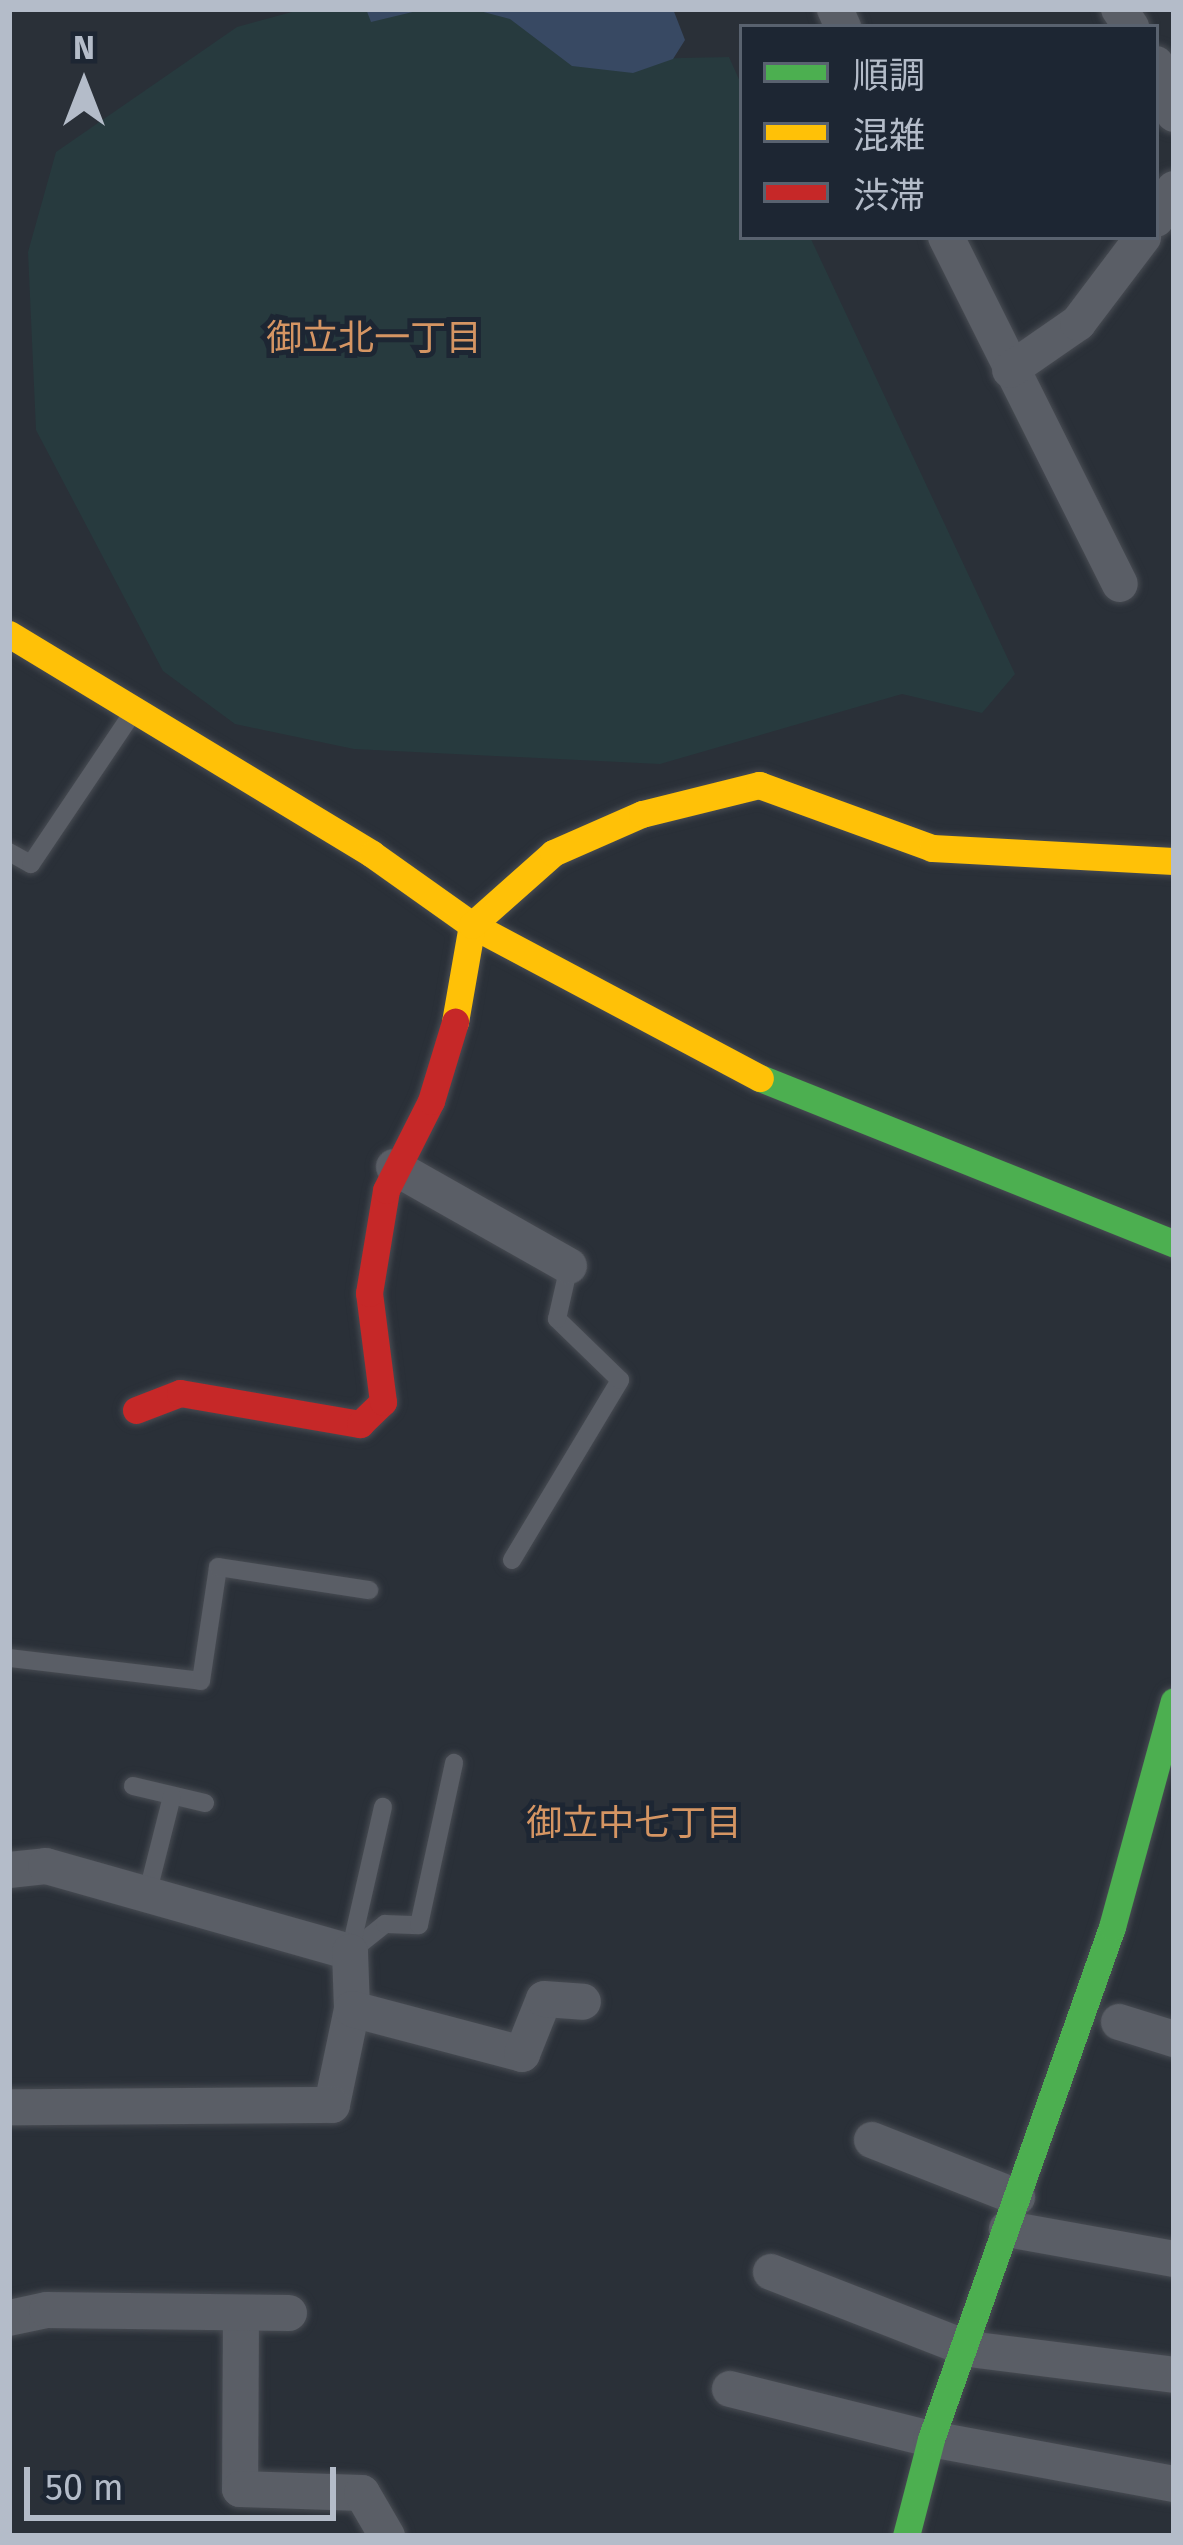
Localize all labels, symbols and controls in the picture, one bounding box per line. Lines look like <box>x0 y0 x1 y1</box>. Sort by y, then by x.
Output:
north arrow <box>24 24 144 144</box>
legend <box>739 24 1159 240</box>
text: N <box>73 28 95 68</box>
text: 順調 <box>853 54 925 98</box>
text: 混雑 <box>853 114 925 158</box>
text: 渋滞 <box>853 174 925 218</box>
district label: 御立北一丁目 <box>266 317 482 361</box>
district label: 御立中七丁目 <box>526 1802 742 1846</box>
scale bar <box>30 2443 342 2517</box>
text: 50 m <box>45 2466 124 2510</box>

